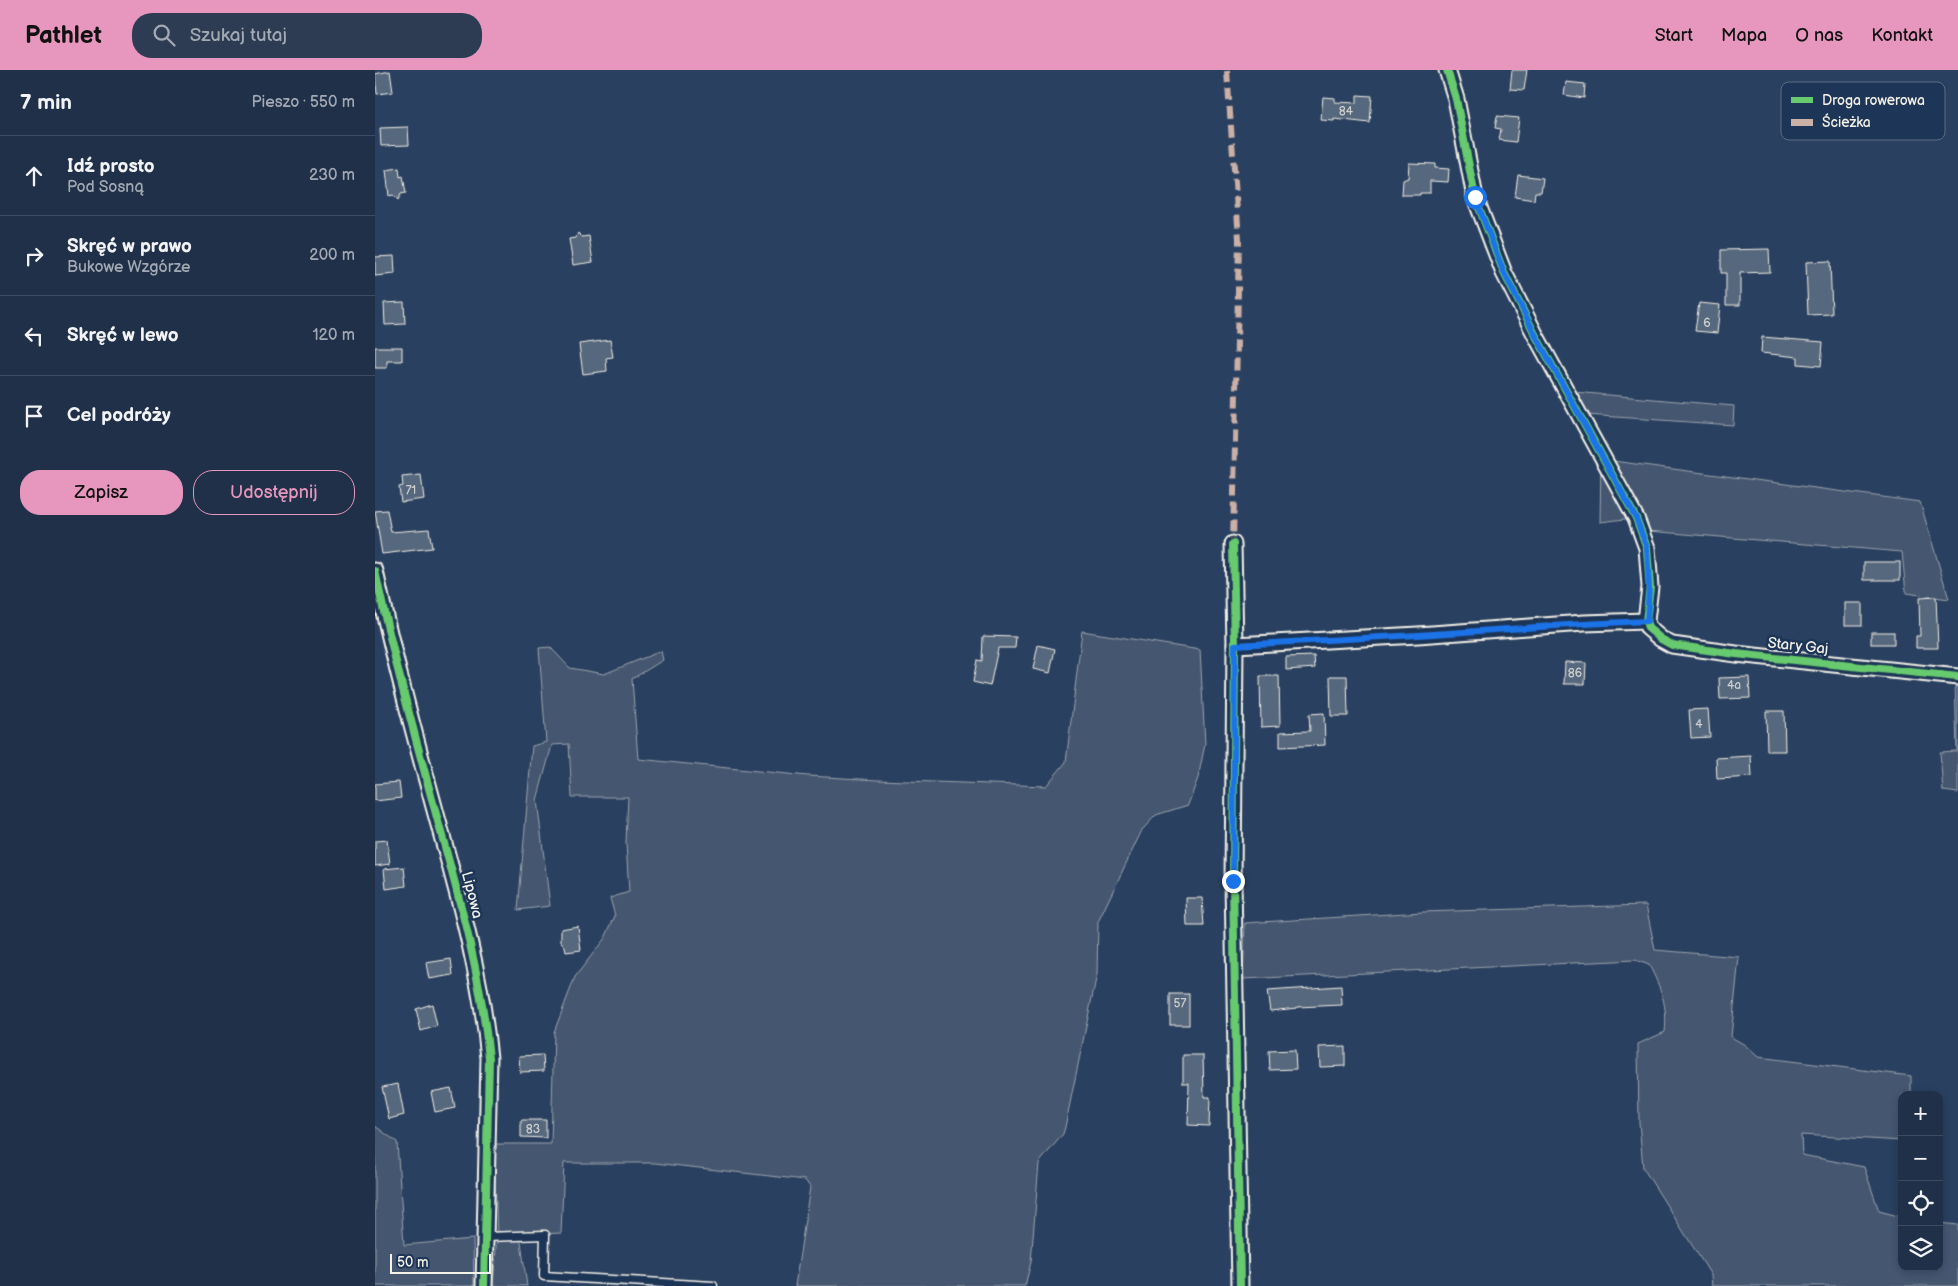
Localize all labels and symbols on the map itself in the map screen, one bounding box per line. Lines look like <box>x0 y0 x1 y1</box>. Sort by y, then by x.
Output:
legend <box>1781 82 1945 140</box>
text: Droga rowerowa <box>1822 92 1925 109</box>
house number: 84 <box>1339 104 1354 119</box>
text: Ścieżka <box>1822 113 1871 131</box>
route start <box>1464 186 1487 209</box>
house number: 6 <box>1703 316 1711 331</box>
house number: 71 <box>406 483 416 498</box>
street label: Stary Gaj <box>1767 633 1829 659</box>
house number: 86 <box>1568 666 1582 681</box>
house number: 4a <box>1727 678 1741 693</box>
house number: 4 <box>1695 717 1703 732</box>
street label: Lipowa <box>457 870 487 920</box>
route end <box>1222 870 1245 893</box>
house number: 57 <box>1174 996 1186 1011</box>
house number: 83 <box>526 1122 540 1137</box>
scale bar <box>390 1251 491 1274</box>

